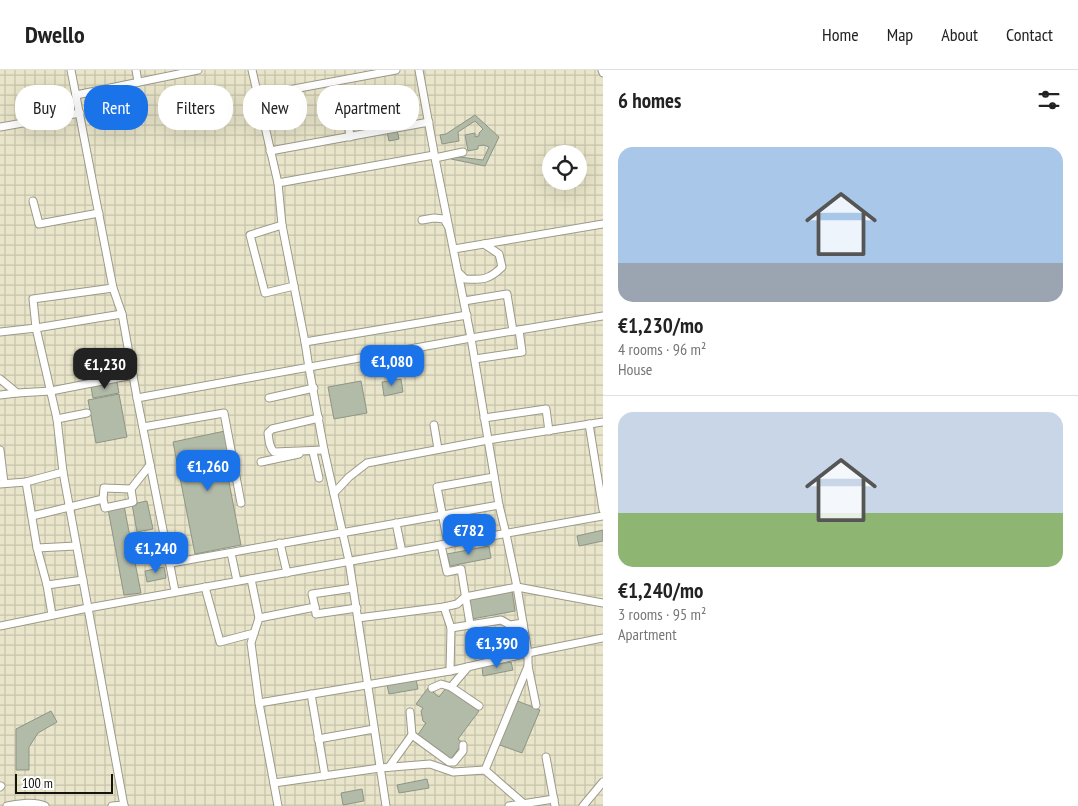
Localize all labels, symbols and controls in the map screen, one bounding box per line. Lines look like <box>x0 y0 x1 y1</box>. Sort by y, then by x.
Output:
text: Dwello <box>25 19 85 50</box>
text: Home <box>822 23 859 46</box>
text: Map <box>887 23 913 46</box>
text: About <box>941 23 978 46</box>
text: Contact <box>1006 23 1053 46</box>
chip: Buy <box>15 85 74 130</box>
chip: Rent <box>84 85 148 130</box>
chip: Filters <box>158 85 233 130</box>
chip: New <box>243 85 307 130</box>
chip: Apartment <box>317 85 419 130</box>
icon: filters <box>1035 86 1063 114</box>
text: 6 homes <box>618 87 681 114</box>
map controls <box>542 145 587 190</box>
button: locate <box>542 145 587 190</box>
icon: home <box>796 179 886 269</box>
text: €1,230/mo <box>618 312 703 339</box>
text: 4 rooms · 96 m² <box>618 339 706 359</box>
pin: €1,080 <box>351 344 433 387</box>
pin: €1,230 <box>64 348 146 390</box>
text: €1,080 <box>371 351 413 371</box>
text: €1,230 <box>84 354 126 374</box>
text: House <box>618 359 652 379</box>
icon: home <box>796 445 886 535</box>
pin: €1,260 <box>167 450 249 492</box>
text: €1,260 <box>187 456 229 476</box>
pin: €782 <box>439 514 499 556</box>
text: €782 <box>454 520 484 540</box>
pin: €1,240 <box>115 532 197 574</box>
text: €1,240 <box>135 538 177 558</box>
text: €1,240/mo <box>618 577 703 604</box>
text: 3 rooms · 95 m² <box>618 604 706 624</box>
text: Apartment <box>618 624 677 644</box>
pin: €1,390 <box>456 626 538 669</box>
text: €1,390 <box>476 633 518 653</box>
scale bar <box>15 771 112 794</box>
text: 100 m <box>22 774 53 792</box>

